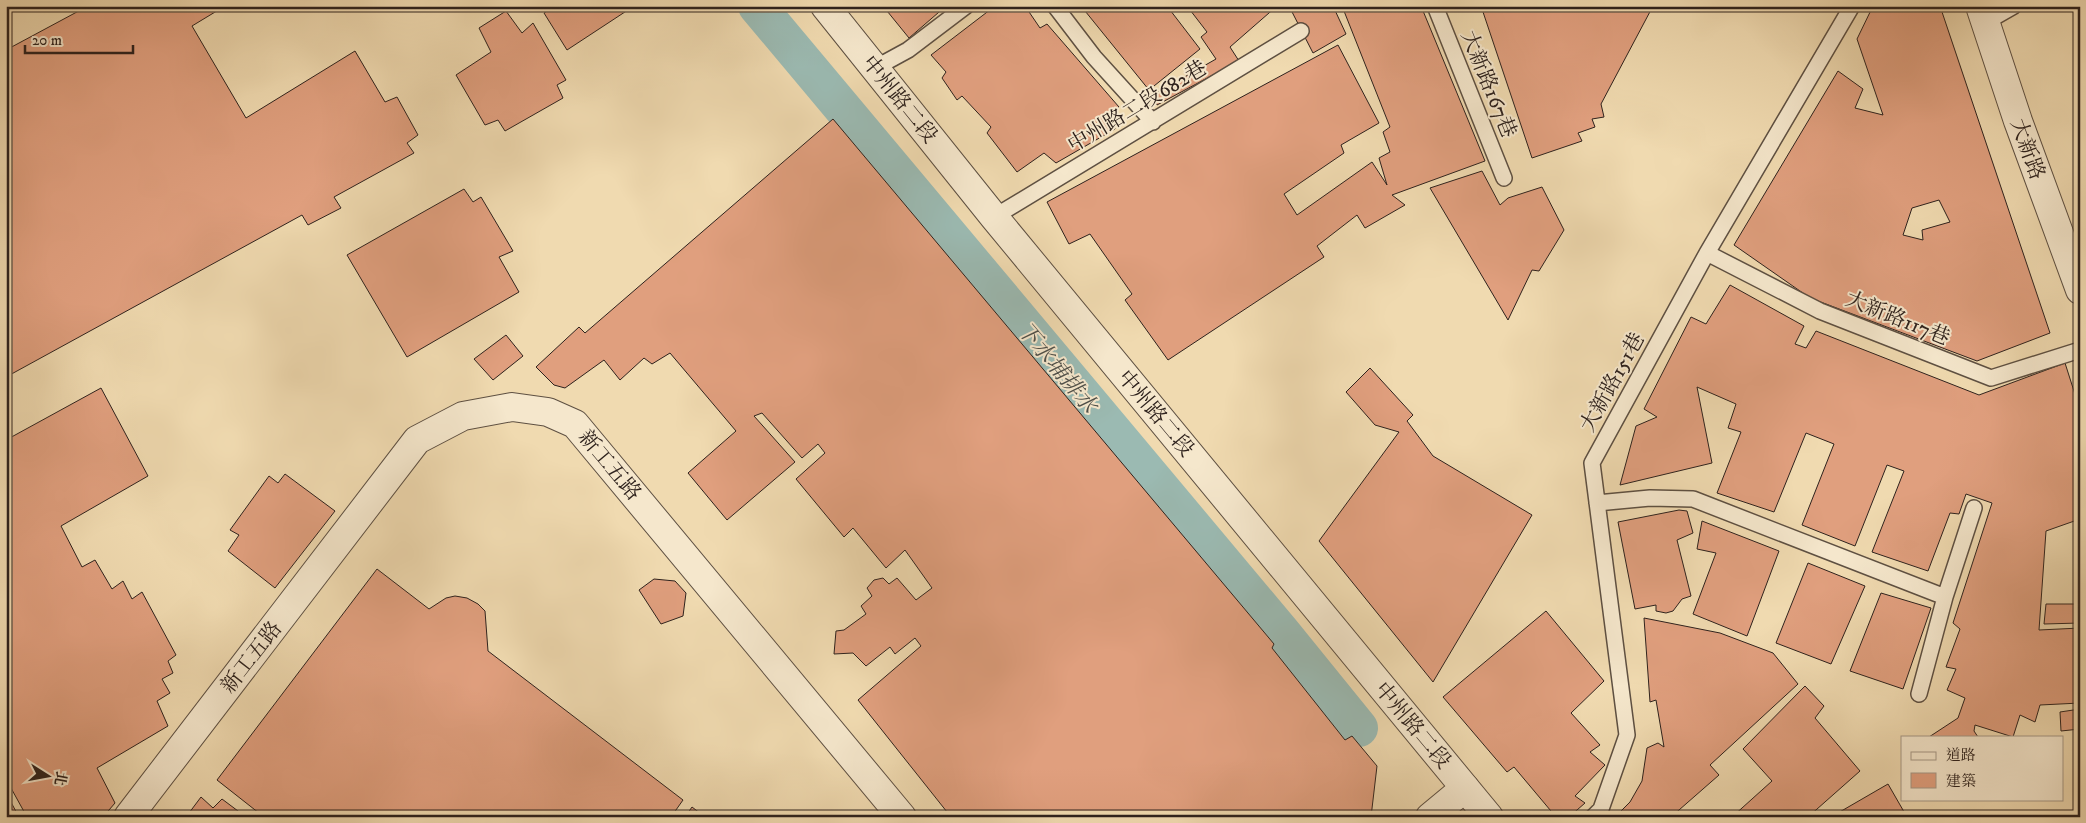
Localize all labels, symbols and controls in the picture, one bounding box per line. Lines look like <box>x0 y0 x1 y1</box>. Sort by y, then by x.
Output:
scale bar <box>25 22 132 54</box>
street label: 大新路167巷 <box>1455 27 1521 142</box>
text: 20 m <box>32 31 62 50</box>
street label: 中州路二段 <box>856 51 942 149</box>
street label: 中州路二段682巷 <box>1063 55 1212 159</box>
street label: 大新路 <box>2004 115 2050 183</box>
street label: 大新路117巷 <box>1842 286 1954 352</box>
water label: 下水埔排水 <box>1011 317 1104 420</box>
street label: 大新路151巷 <box>1575 328 1651 437</box>
street label: 中州路二段 <box>1112 365 1199 462</box>
street label: 新工五路 <box>572 425 646 506</box>
street label: 新工五路 <box>216 617 288 699</box>
street label: 中州路二段 <box>1369 677 1456 774</box>
legend <box>1901 736 2064 800</box>
text: 道路 <box>1946 746 1976 765</box>
north arrow <box>22 750 72 800</box>
text: 北 <box>50 770 70 787</box>
text: 建築 <box>1946 772 1976 791</box>

